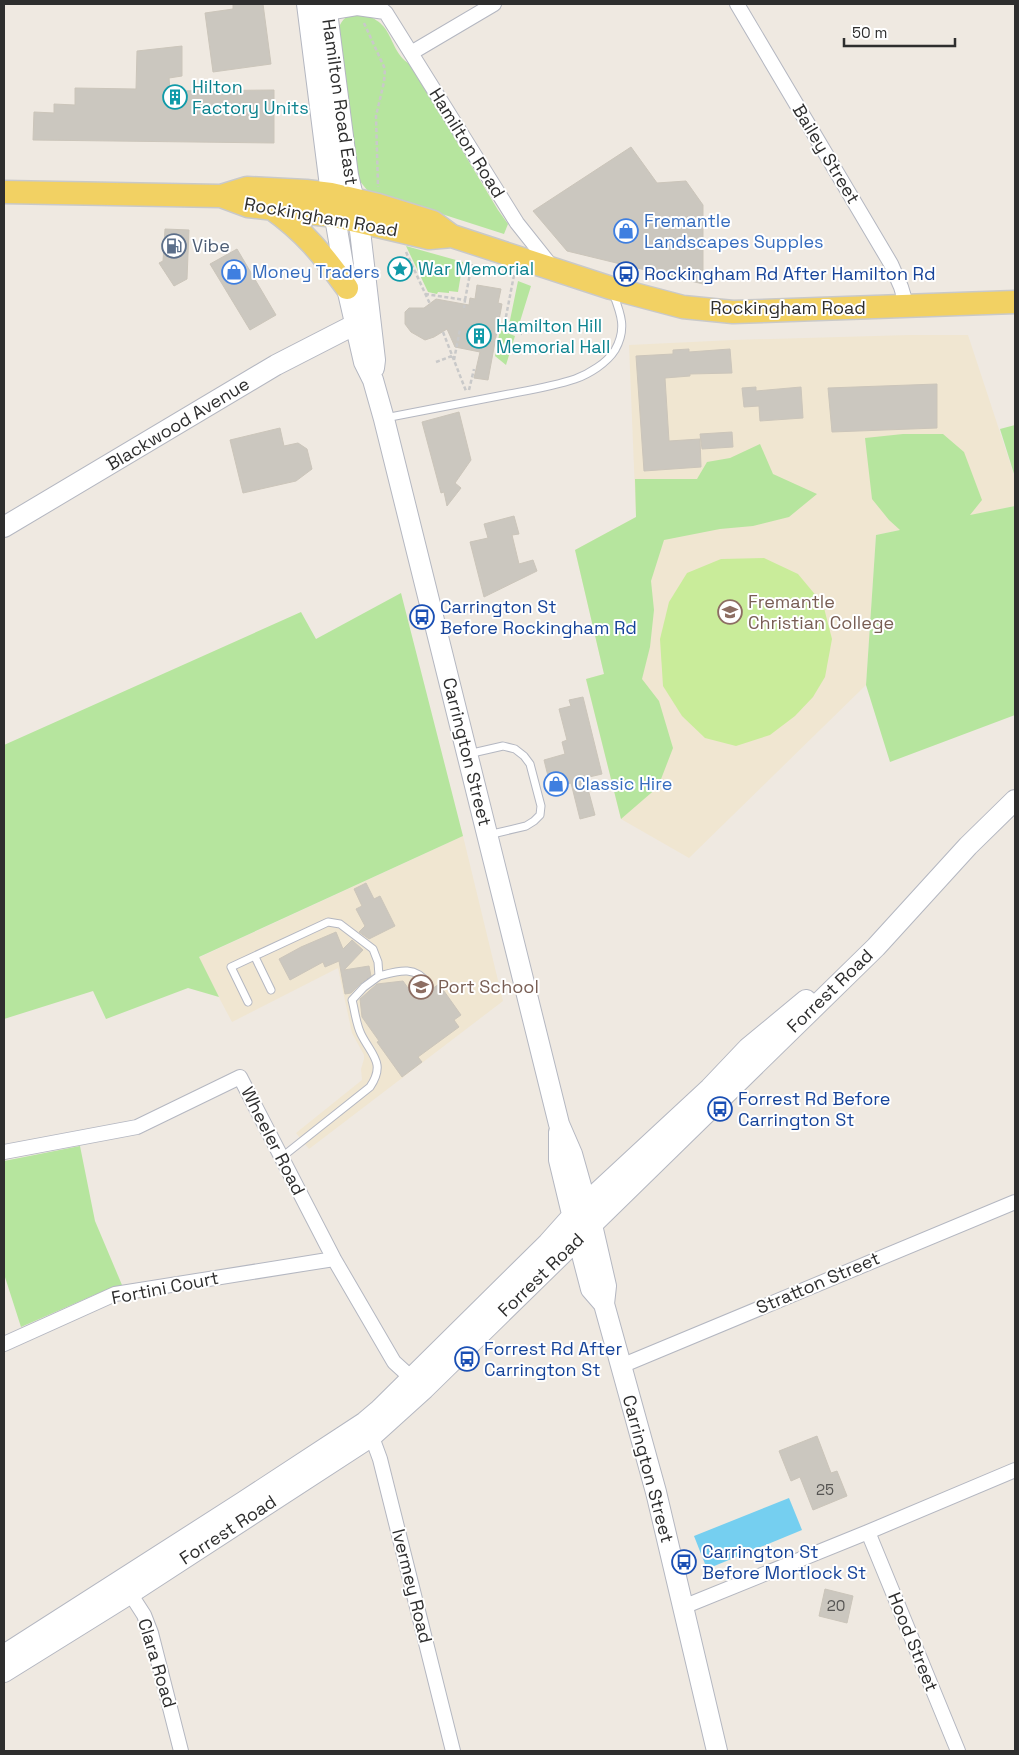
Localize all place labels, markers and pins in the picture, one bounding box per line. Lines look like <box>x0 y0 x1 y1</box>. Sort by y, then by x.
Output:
place label: Hilton Factory Units <box>192 75 309 119</box>
building icon: Hilton Factory Units <box>162 84 188 110</box>
place label: Fremantle Landscapes Supples <box>644 209 824 253</box>
shop icon: Fremantle Landscapes Supples <box>613 218 639 244</box>
fuel station icon: Vibe <box>161 233 187 259</box>
place label: Vibe <box>192 234 230 257</box>
place icon: War Memorial <box>387 256 413 282</box>
place label: War Memorial <box>418 257 534 280</box>
shop icon: Money Traders <box>221 259 247 285</box>
place label: Money Traders <box>252 260 380 283</box>
bus stop icon: Rockingham Rd After Hamilton Rd <box>613 261 639 287</box>
place label: Rockingham Rd After Hamilton Rd <box>644 262 936 285</box>
place label: Hamilton Hill Memorial Hall <box>496 314 610 358</box>
building icon: Hamilton Hill Memorial Hall <box>466 323 492 349</box>
place label: Fremantle Christian College <box>748 590 894 634</box>
place label: Carrington St Before Rockingham Rd <box>440 595 637 639</box>
school or university icon: Fremantle Christian College <box>717 599 743 625</box>
bus stop icon: Carrington St Before Rockingham Rd <box>409 604 435 630</box>
shop icon: Classic Hire <box>543 771 569 797</box>
place label: Classic Hire <box>574 772 672 795</box>
school or university icon: Port School <box>408 974 434 1000</box>
place label: Port School <box>438 975 539 998</box>
place label: Forrest Rd Before Carrington St <box>738 1087 890 1131</box>
bus stop icon: Forrest Rd Before Carrington St <box>707 1096 733 1122</box>
place label: Forrest Rd After Carrington St <box>484 1337 622 1381</box>
bus stop icon: Forrest Rd After Carrington St <box>454 1346 480 1372</box>
place label: Carrington St Before Mortlock St <box>702 1540 866 1584</box>
bus stop icon: Carrington St Before Mortlock St <box>671 1549 697 1575</box>

